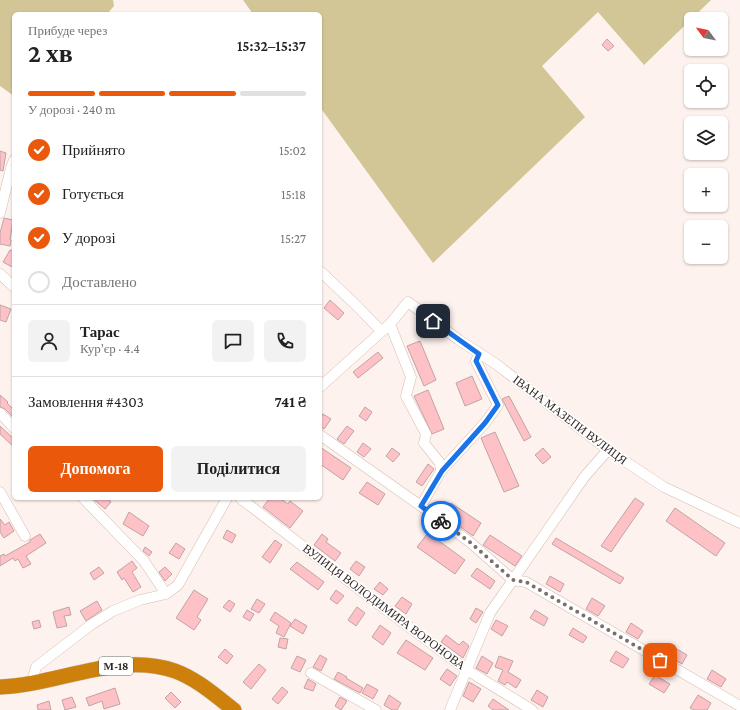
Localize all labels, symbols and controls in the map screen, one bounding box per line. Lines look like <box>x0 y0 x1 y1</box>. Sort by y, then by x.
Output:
north arrow <box>684 12 728 56</box>
map controls <box>684 12 728 264</box>
text: Прибуде через <box>28 23 107 38</box>
text: 15:32–15:37 <box>237 38 306 54</box>
text: 2 хв <box>28 39 73 68</box>
button: locate <box>684 64 728 108</box>
text: У дорозі · 240 m <box>28 102 116 117</box>
button: layers <box>684 116 728 160</box>
icon: check <box>28 139 50 161</box>
text: Прийнято <box>62 142 125 158</box>
text: 15:02 <box>279 143 306 158</box>
button: + <box>684 168 728 212</box>
icon: check <box>28 183 50 205</box>
text: Готується <box>62 186 124 202</box>
text: 15:18 <box>281 187 306 202</box>
button: − <box>684 220 728 264</box>
icon: check <box>28 227 50 249</box>
text: У дорозі <box>62 230 116 246</box>
text: 15:27 <box>281 231 306 246</box>
text: Доставлено <box>62 274 137 290</box>
pin <box>416 304 450 338</box>
icon: home <box>422 310 444 332</box>
button: person <box>28 320 70 362</box>
button: chat <box>212 320 254 362</box>
button: phone <box>264 320 306 362</box>
text: Тарас <box>80 324 120 340</box>
text: Кур’єр · 4.4 <box>80 341 140 356</box>
street label: ІВАНА МАЗЕПИ ВУЛИЦЯ <box>510 373 630 467</box>
text: Замовлення #4303 <box>28 394 144 410</box>
text: 741 ₴ <box>275 394 306 410</box>
button: Допомога <box>28 446 163 492</box>
button: Поділитися <box>171 446 306 492</box>
courier <box>421 501 461 541</box>
icon: bike <box>430 510 452 532</box>
street label: ВУЛИЦЯ ВОЛОДИМИРА ВОРОНОВА <box>300 541 468 673</box>
pin <box>643 643 677 677</box>
icon: bag <box>649 649 671 671</box>
road number: М-18 <box>99 657 133 675</box>

